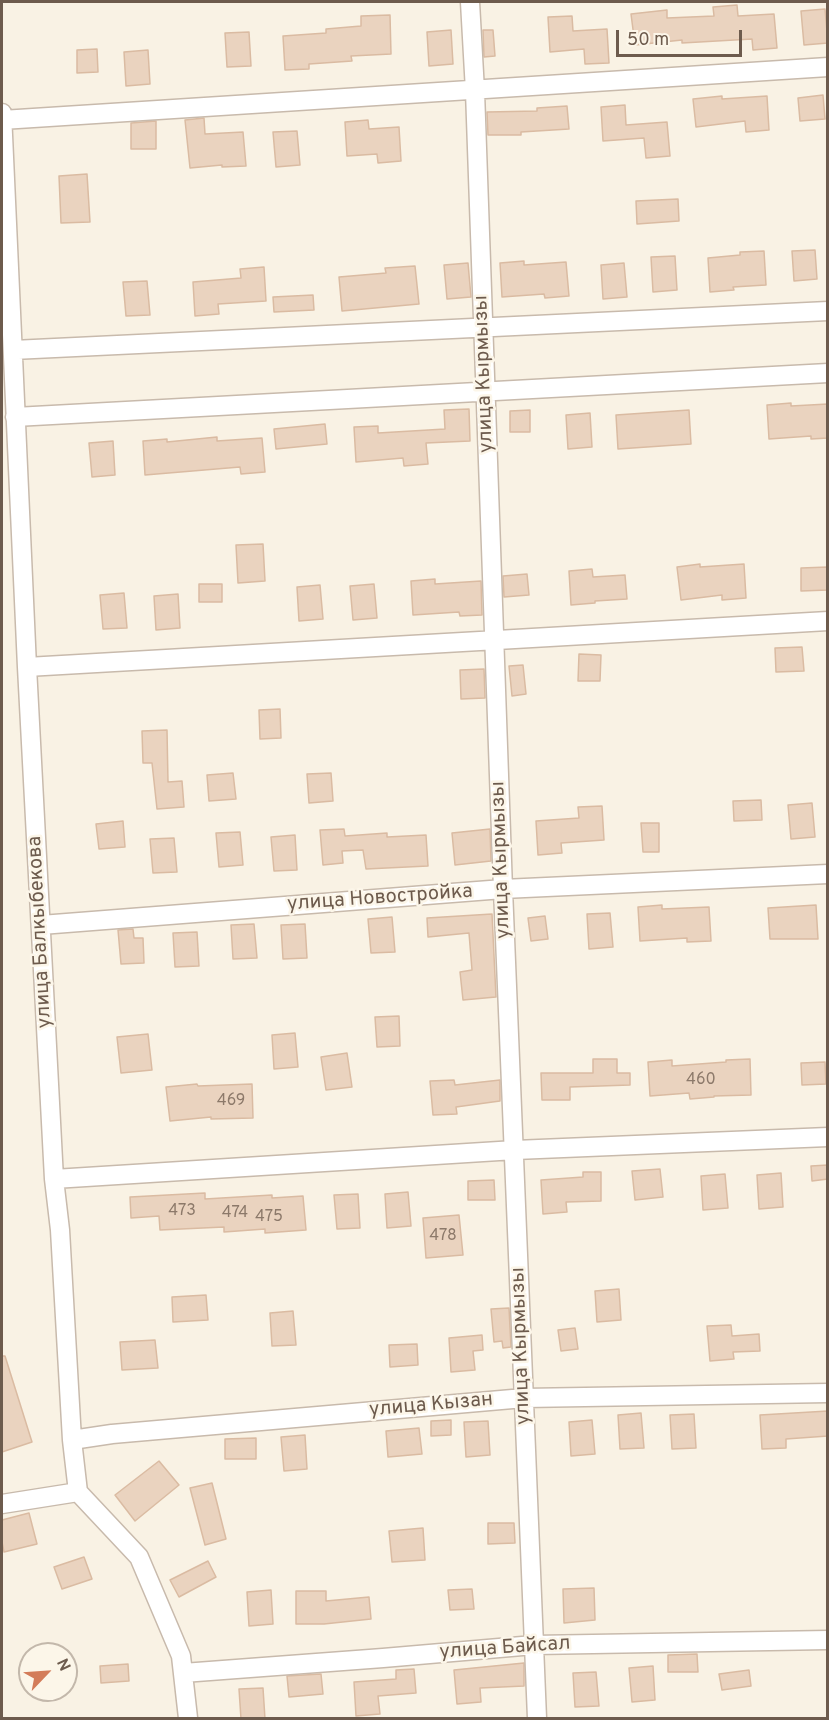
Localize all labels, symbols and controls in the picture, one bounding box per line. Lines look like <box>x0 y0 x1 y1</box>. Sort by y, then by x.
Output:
scale bar <box>619 18 745 56</box>
text: 50 m <box>627 29 669 52</box>
street label: улица Кырмызы <box>470 295 500 453</box>
street label: улица Кырмызы <box>487 781 517 939</box>
street label: улица Балкыбекова <box>24 835 58 1029</box>
street label: улица Новостройка <box>286 881 474 917</box>
house number: 460 <box>686 1071 716 1091</box>
house number: 469 <box>217 1092 245 1112</box>
house number: 473 <box>168 1202 196 1222</box>
house number: 474 <box>222 1204 248 1224</box>
house number: 475 <box>255 1208 283 1228</box>
house number: 478 <box>429 1227 457 1247</box>
street label: улица Кырмызы <box>507 1267 537 1425</box>
street label: улица Кызан <box>368 1389 494 1423</box>
street label: улица Байсал <box>439 1632 571 1666</box>
north arrow <box>18 1642 78 1702</box>
text: N <box>51 1656 74 1675</box>

